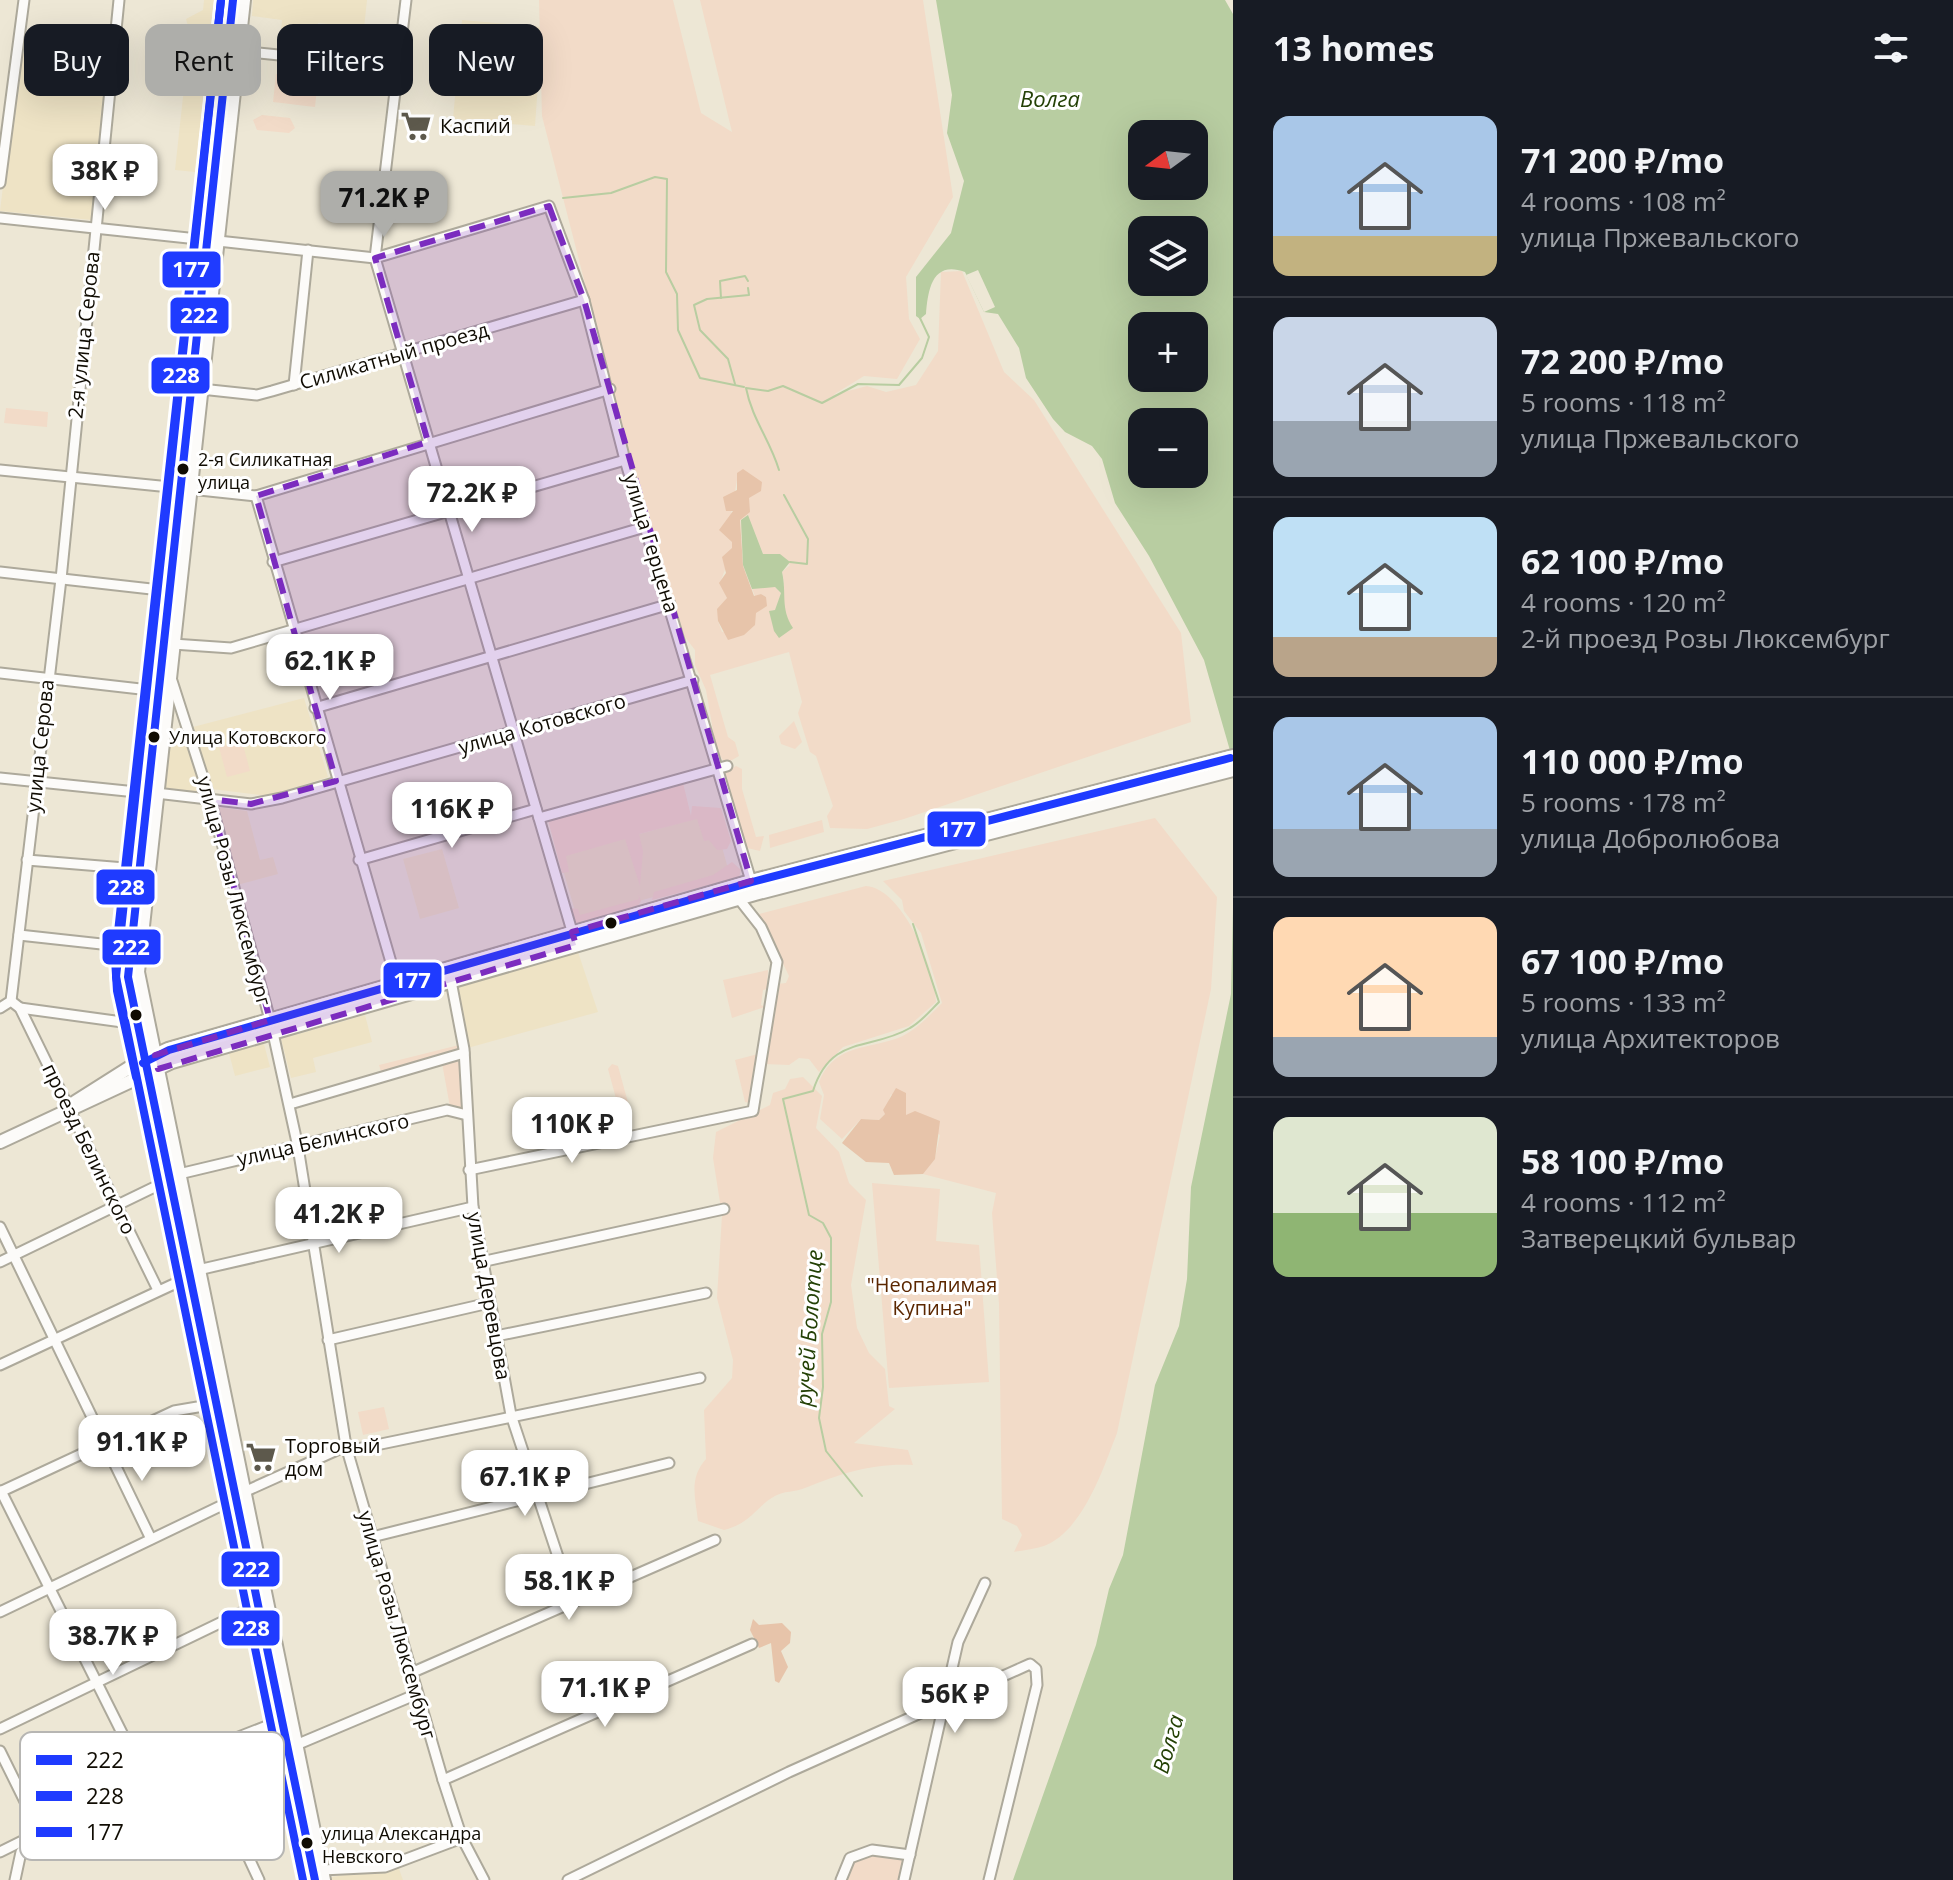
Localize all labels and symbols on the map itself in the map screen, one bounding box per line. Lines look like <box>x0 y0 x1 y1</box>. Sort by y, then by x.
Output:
water label: Волга <box>1020 83 1080 113</box>
supermarket icon: Каспий <box>399 109 433 143</box>
place label: Каспий <box>440 112 511 139</box>
north arrow <box>1128 120 1208 200</box>
pin: 38K ₽ <box>49 144 161 212</box>
pin: 71.2K ₽ <box>310 171 458 239</box>
street label: 2-я улица Серова <box>61 250 106 420</box>
line badge: 177 <box>161 250 222 289</box>
text: 177 <box>172 253 210 283</box>
line badge: 222 <box>169 296 230 335</box>
text: 222 <box>180 299 218 329</box>
street label: Силикатный проезд <box>296 315 492 395</box>
line badge: 228 <box>150 356 211 395</box>
text: 228 <box>162 359 200 389</box>
place label: 2-я Силикатная улица <box>198 447 332 494</box>
marker: 2-я Силикатная улица <box>175 461 191 477</box>
pin: 72.2K ₽ <box>398 466 546 534</box>
street label: улица Герцена <box>617 470 685 616</box>
pin: 62.1K ₽ <box>256 634 404 702</box>
street label: улица Серова <box>19 678 60 814</box>
street label: улица Котовского <box>455 687 629 760</box>
place label: Улица Котовского <box>169 725 327 749</box>
marker: Улица Котовского <box>146 729 162 745</box>
street label: улица Розы Люксембург <box>191 773 278 1009</box>
pin: 116K ₽ <box>387 782 517 850</box>
line badge: 177 <box>926 810 987 848</box>
text: 177 <box>938 813 976 843</box>
line badge: 228 <box>95 868 156 906</box>
text: 228 <box>107 871 145 901</box>
unlabelled marker <box>603 915 619 931</box>
line badge: 222 <box>101 928 162 966</box>
text: 222 <box>112 931 150 961</box>
line badge: 177 <box>382 961 443 999</box>
text: 177 <box>393 964 431 994</box>
unlabelled marker <box>128 1007 144 1023</box>
street label: проезд Белинского <box>36 1059 143 1239</box>
pin: 110K ₽ <box>507 1097 637 1165</box>
street label: улица Белинского <box>234 1107 412 1172</box>
pin: 41.2K ₽ <box>265 1187 413 1255</box>
street label: улица Деревцова <box>461 1210 518 1382</box>
water label: ручей Болотце <box>788 1249 828 1408</box>
park label: "Неопалимая Купина" <box>867 1271 997 1321</box>
pin: 91.1K ₽ <box>68 1415 216 1483</box>
place label: Торговый дом <box>285 1432 381 1482</box>
supermarket icon: Торговый дом <box>244 1440 278 1474</box>
pin: 67.1K ₽ <box>451 1450 599 1518</box>
street label: улица Розы Люксембург <box>352 1507 443 1743</box>
line badge: 222 <box>220 1550 281 1588</box>
text: 222 <box>232 1553 270 1583</box>
pin: 58.1K ₽ <box>495 1554 643 1622</box>
pin: 38.7K ₽ <box>39 1609 187 1677</box>
line badge: 228 <box>220 1609 281 1647</box>
text: 228 <box>232 1612 270 1642</box>
pin: 71.1K ₽ <box>531 1661 679 1729</box>
pin: 56K ₽ <box>899 1667 1011 1735</box>
water label: Волга <box>1144 1711 1190 1777</box>
legend <box>20 1732 284 1860</box>
text: 222 <box>86 1744 124 1774</box>
text: 228 <box>86 1780 124 1810</box>
text: 177 <box>86 1816 124 1846</box>
place label: улица Александра Невского <box>322 1821 481 1868</box>
marker: улица Александра Невского <box>299 1835 315 1851</box>

